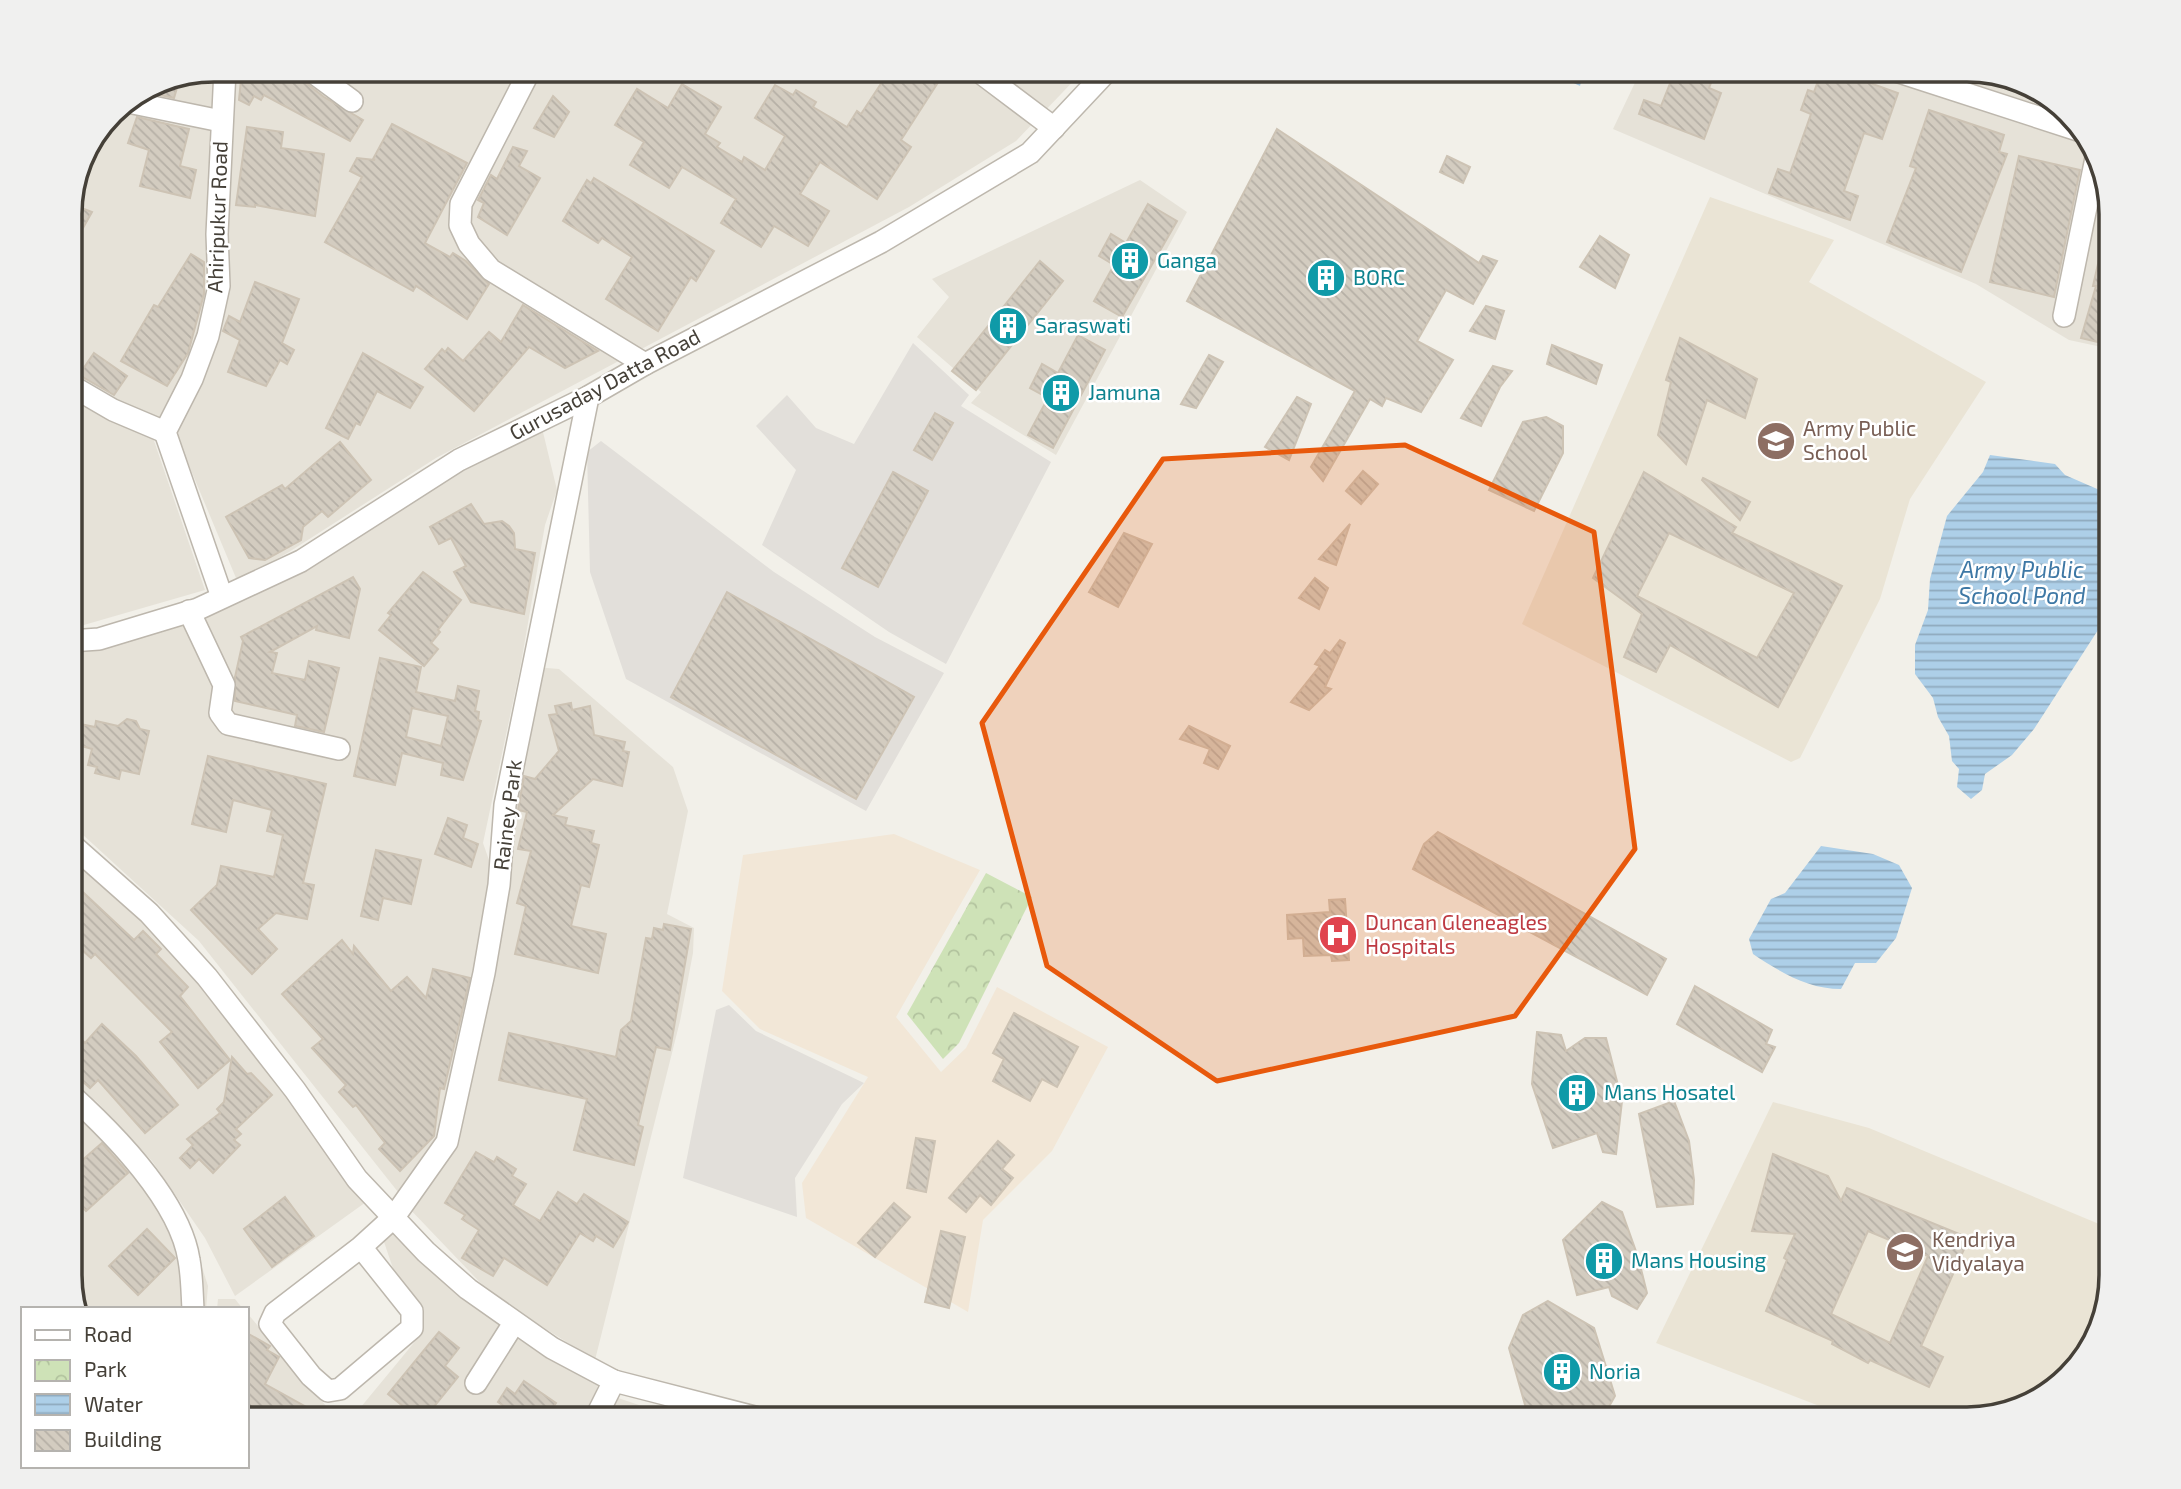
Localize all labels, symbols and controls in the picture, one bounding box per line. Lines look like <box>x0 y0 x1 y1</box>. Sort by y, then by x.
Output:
street label: Ahiripukur Road <box>201 141 232 293</box>
building icon: Ganga <box>1109 240 1151 282</box>
place label: Ganga <box>1157 247 1217 272</box>
building icon: BORC <box>1305 257 1347 299</box>
place label: BORC <box>1353 264 1405 289</box>
building icon: Saraswati <box>987 305 1029 347</box>
place label: Saraswati <box>1035 312 1131 337</box>
street label: Gurusaday Datta Road <box>505 323 704 445</box>
building icon: Jamuna <box>1040 372 1082 414</box>
place label: Jamuna <box>1088 379 1161 404</box>
place label: Army Public School <box>1803 415 1916 464</box>
school or university icon: Army Public School <box>1755 420 1797 462</box>
water label: Army Public School Pond <box>1958 555 2086 609</box>
street label: Rainey Park <box>487 758 526 872</box>
place label: Duncan Gleneagles Hospitals <box>1365 909 1547 958</box>
hospital icon: Duncan Gleneagles Hospitals <box>1317 914 1359 956</box>
building icon: Mans Hosatel <box>1556 1072 1598 1114</box>
place label: Mans Hosatel <box>1604 1079 1736 1104</box>
place label: Kendriya Vidyalaya <box>1932 1226 2025 1275</box>
school or university icon: Kendriya Vidyalaya <box>1884 1231 1926 1273</box>
building icon: Mans Housing <box>1583 1240 1625 1282</box>
place label: Mans Housing <box>1631 1247 1767 1272</box>
legend <box>21 1307 248 1468</box>
text: Road <box>84 1321 132 1346</box>
building icon: Noria <box>1541 1351 1583 1393</box>
text: Park <box>84 1356 127 1381</box>
place label: Noria <box>1589 1358 1641 1383</box>
text: Water <box>84 1391 143 1416</box>
text: Building <box>84 1426 162 1451</box>

